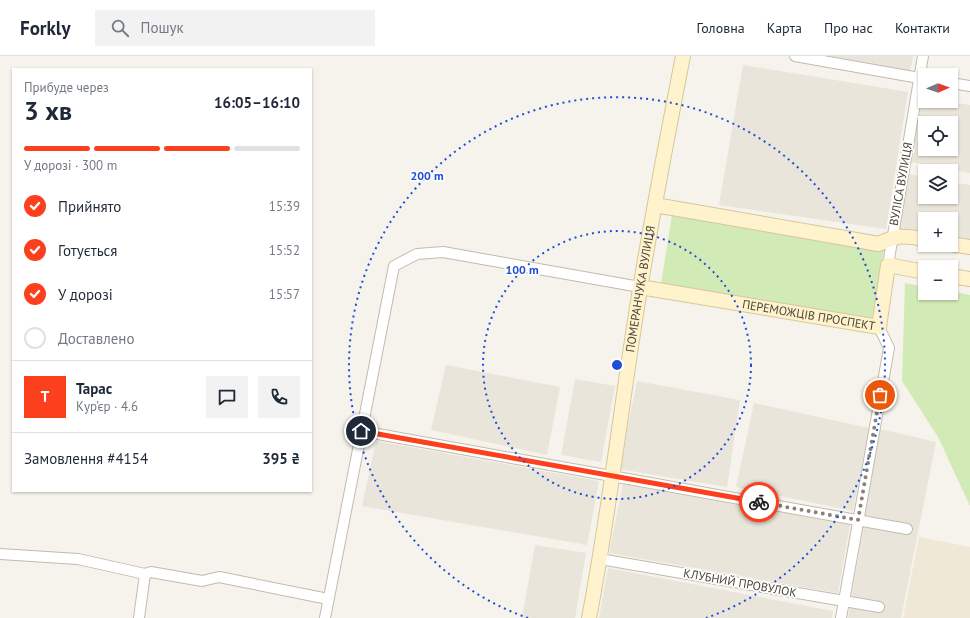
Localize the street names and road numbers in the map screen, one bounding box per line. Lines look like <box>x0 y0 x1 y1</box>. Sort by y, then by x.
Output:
street label: ВУЛІСА ВУЛИЦЯ <box>886 141 915 227</box>
street label: ПОМЕРАНЧУКА ВУЛИЦЯ <box>622 224 658 353</box>
street label: ПЕРЕМОЖЦІВ ПРОСПЕКТ <box>741 296 877 333</box>
street label: КЛУБНИЙ ПРОВУЛОК <box>682 565 798 600</box>

